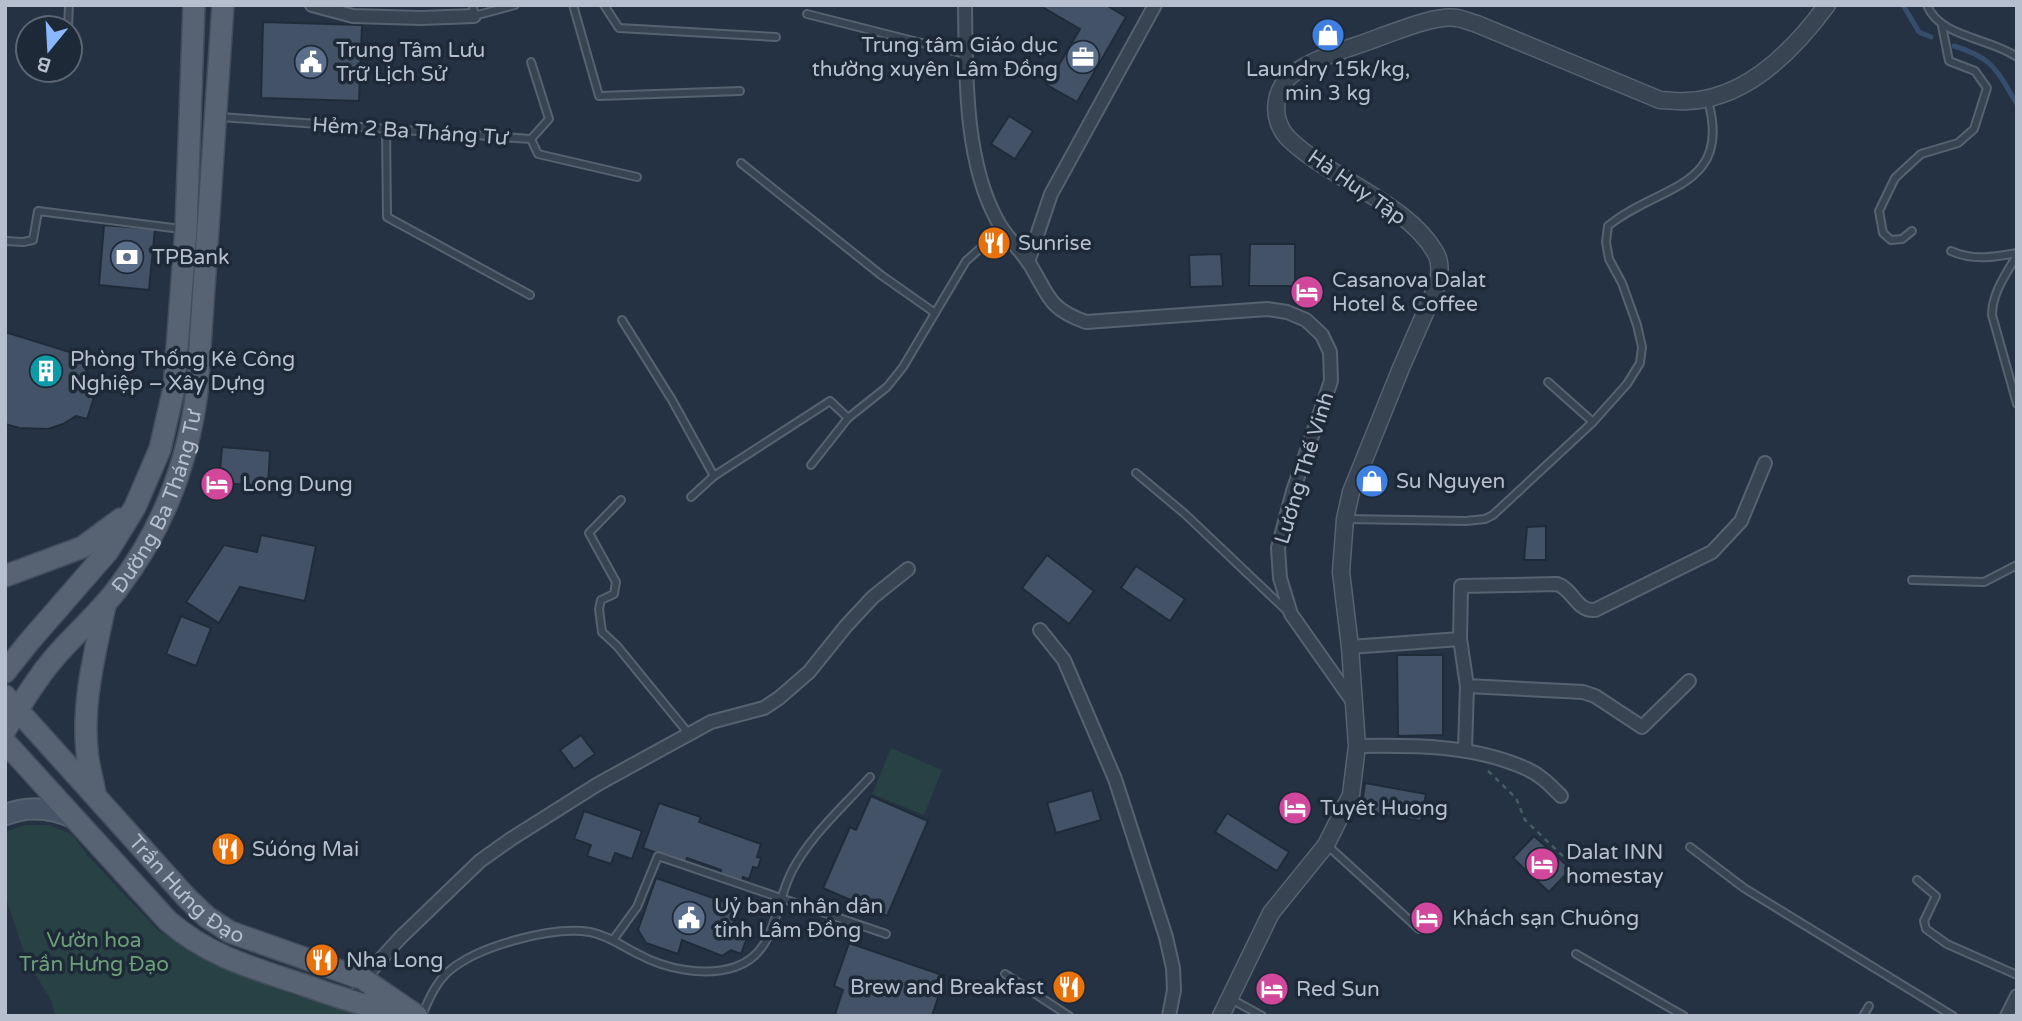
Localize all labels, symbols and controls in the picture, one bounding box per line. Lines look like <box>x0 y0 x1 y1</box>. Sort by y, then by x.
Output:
north arrow <box>14 14 84 84</box>
shop icon: Laundry 15k/kg, min 3 kg <box>1309 16 1347 54</box>
place label: Trung tâm Giáo dục thường xuyên Lâm Đồng <box>812 33 1058 82</box>
place label: Trung Tâm Lưu Trữ Lịch Sử <box>336 38 485 87</box>
office icon: Trung tâm Giáo dục thường xuyên Lâm Đồng <box>1064 38 1102 76</box>
public building icon: Trung Tâm Lưu Trữ Lịch Sử <box>292 43 330 81</box>
text: B <box>34 52 54 77</box>
place label: Laundry 15k/kg, min 3 kg <box>1246 57 1410 106</box>
street label: Hẻm 2 Ba Tháng Tư <box>311 112 511 151</box>
street label: Hà Huy Tập <box>1303 144 1411 230</box>
restaurant icon: Sunrise <box>975 224 1013 262</box>
place label: Sunrise <box>1018 231 1092 256</box>
bank icon: TPBank <box>108 238 146 276</box>
place label: TPBank <box>152 245 230 270</box>
place label: Casanova Dalat Hotel & Coffee <box>1332 268 1486 317</box>
hotel icon: Casanova Dalat Hotel & Coffee <box>1288 273 1326 311</box>
place label: Phòng Thống Kê Công Nghiệp – Xây Dựng <box>70 347 295 396</box>
building icon: Phòng Thống Kê Công Nghiệp – Xây Dựng <box>27 352 65 390</box>
street label: Lương Thế Vinh <box>1270 389 1339 547</box>
street label: Đường Ba Tháng Tư <box>107 406 207 598</box>
shop icon: Su Nguyen <box>1353 462 1391 500</box>
hotel icon: Long Dung <box>198 465 236 503</box>
place label: Su Nguyen <box>1396 469 1505 494</box>
place label: Long Dung <box>242 472 353 497</box>
hotel icon: Tuyêt Huong <box>1276 789 1314 827</box>
place label: Tuyêt Huong <box>1320 796 1448 821</box>
street label: Trần Hưng Đạo <box>123 830 247 949</box>
restaurant icon: Súóng Mai <box>209 830 247 868</box>
place label: Súóng Mai <box>252 837 359 862</box>
place label: Dalat INN homestay <box>1566 840 1664 889</box>
hotel icon: Dalat INN homestay <box>1523 845 1561 883</box>
place label: Uỷ ban nhân dân tỉnh Lâm Đồng <box>714 894 883 943</box>
public building icon: Uỷ ban nhân dân tỉnh Lâm Đồng <box>670 899 708 937</box>
hotel icon: Khách sạn Chuông <box>1408 899 1446 937</box>
place label: Khách sạn Chuông <box>1452 906 1639 931</box>
park label: Vườn hoa Trần Hưng Đạo <box>19 928 169 977</box>
restaurant icon: Nha Long <box>303 941 341 979</box>
place label: Nha Long <box>346 948 444 973</box>
restaurant icon: Brew and Breakfast <box>1050 968 1088 1006</box>
hotel icon: Red Sun <box>1253 970 1291 1008</box>
place label: Brew and Breakfast <box>850 975 1044 1000</box>
place label: Red Sun <box>1296 977 1380 1002</box>

